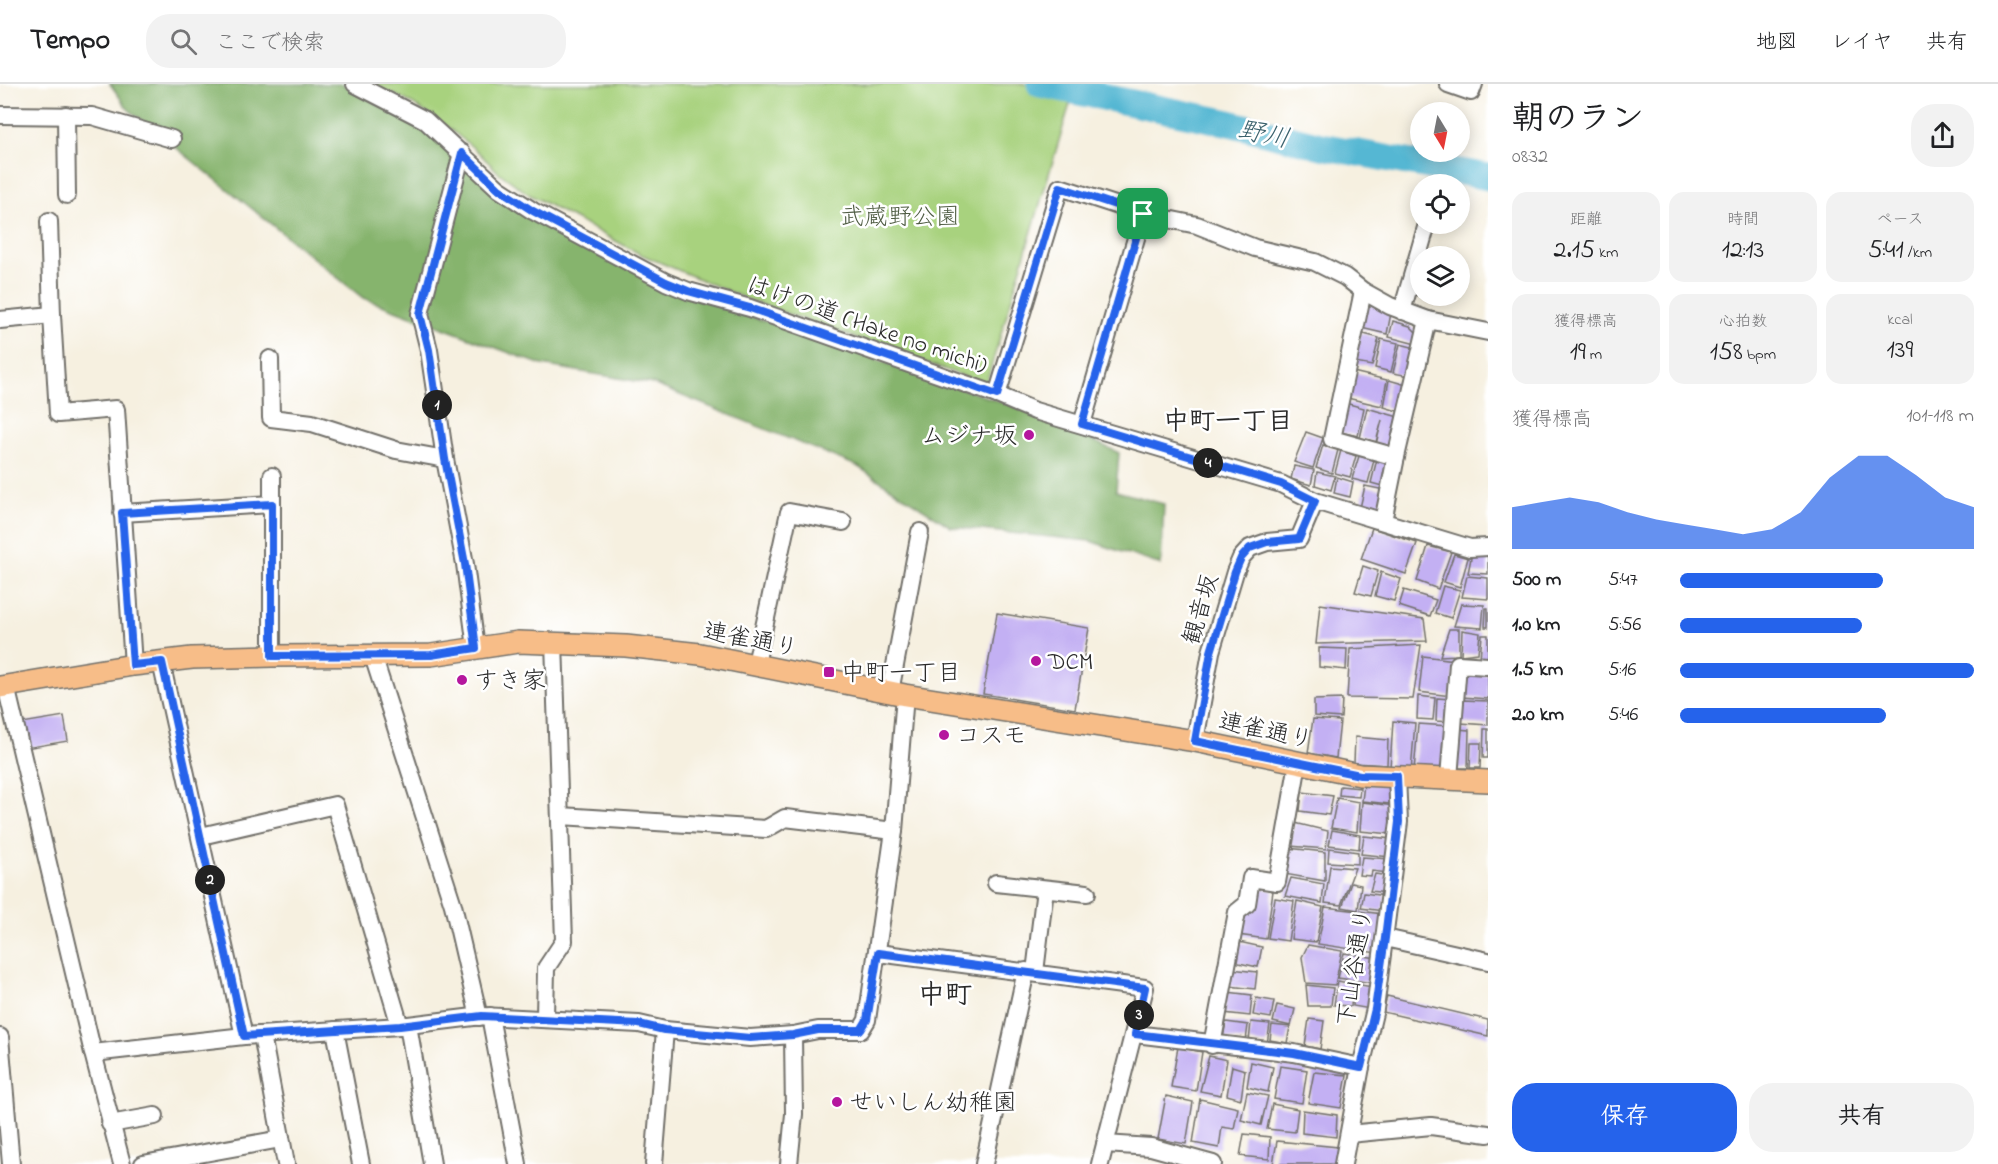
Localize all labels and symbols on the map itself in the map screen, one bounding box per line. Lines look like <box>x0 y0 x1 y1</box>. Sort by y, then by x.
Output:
north arrow <box>1410 102 1470 162</box>
water label: 野川 <box>1234 112 1293 160</box>
pin <box>1117 188 1168 239</box>
park label: 武蔵野公園 <box>840 201 960 236</box>
street label: はけの道 (Hake no michi) <box>741 269 991 384</box>
pin: 1 <box>422 390 452 420</box>
district label: 中町一丁目 <box>1163 404 1293 442</box>
place label: ムジナ坂 <box>921 420 1017 455</box>
marker: ムジナ坂 <box>1022 428 1036 442</box>
pin: 4 <box>1193 448 1223 478</box>
street label: 観音坂 <box>1176 570 1229 649</box>
street label: 連雀通り <box>700 615 801 668</box>
place label: DCM <box>1047 646 1093 681</box>
marker: DCM <box>1029 654 1043 668</box>
place label: 中町一丁目 <box>841 657 961 692</box>
place label: すき家 <box>474 665 546 700</box>
marker: 中町一丁目 <box>822 665 836 679</box>
marker: すき家 <box>455 673 469 687</box>
street label: 連雀通り <box>1215 705 1316 760</box>
place label: コスモ <box>956 720 1027 755</box>
marker: コスモ <box>937 728 951 742</box>
pin: 2 <box>195 865 225 895</box>
street label: 下山谷通り <box>1330 905 1383 1029</box>
district label: 中町 <box>918 977 972 1016</box>
pin: 3 <box>1124 1000 1154 1030</box>
place label: せいしん幼稚園 <box>849 1087 1017 1122</box>
marker: せいしん幼稚園 <box>830 1095 844 1109</box>

